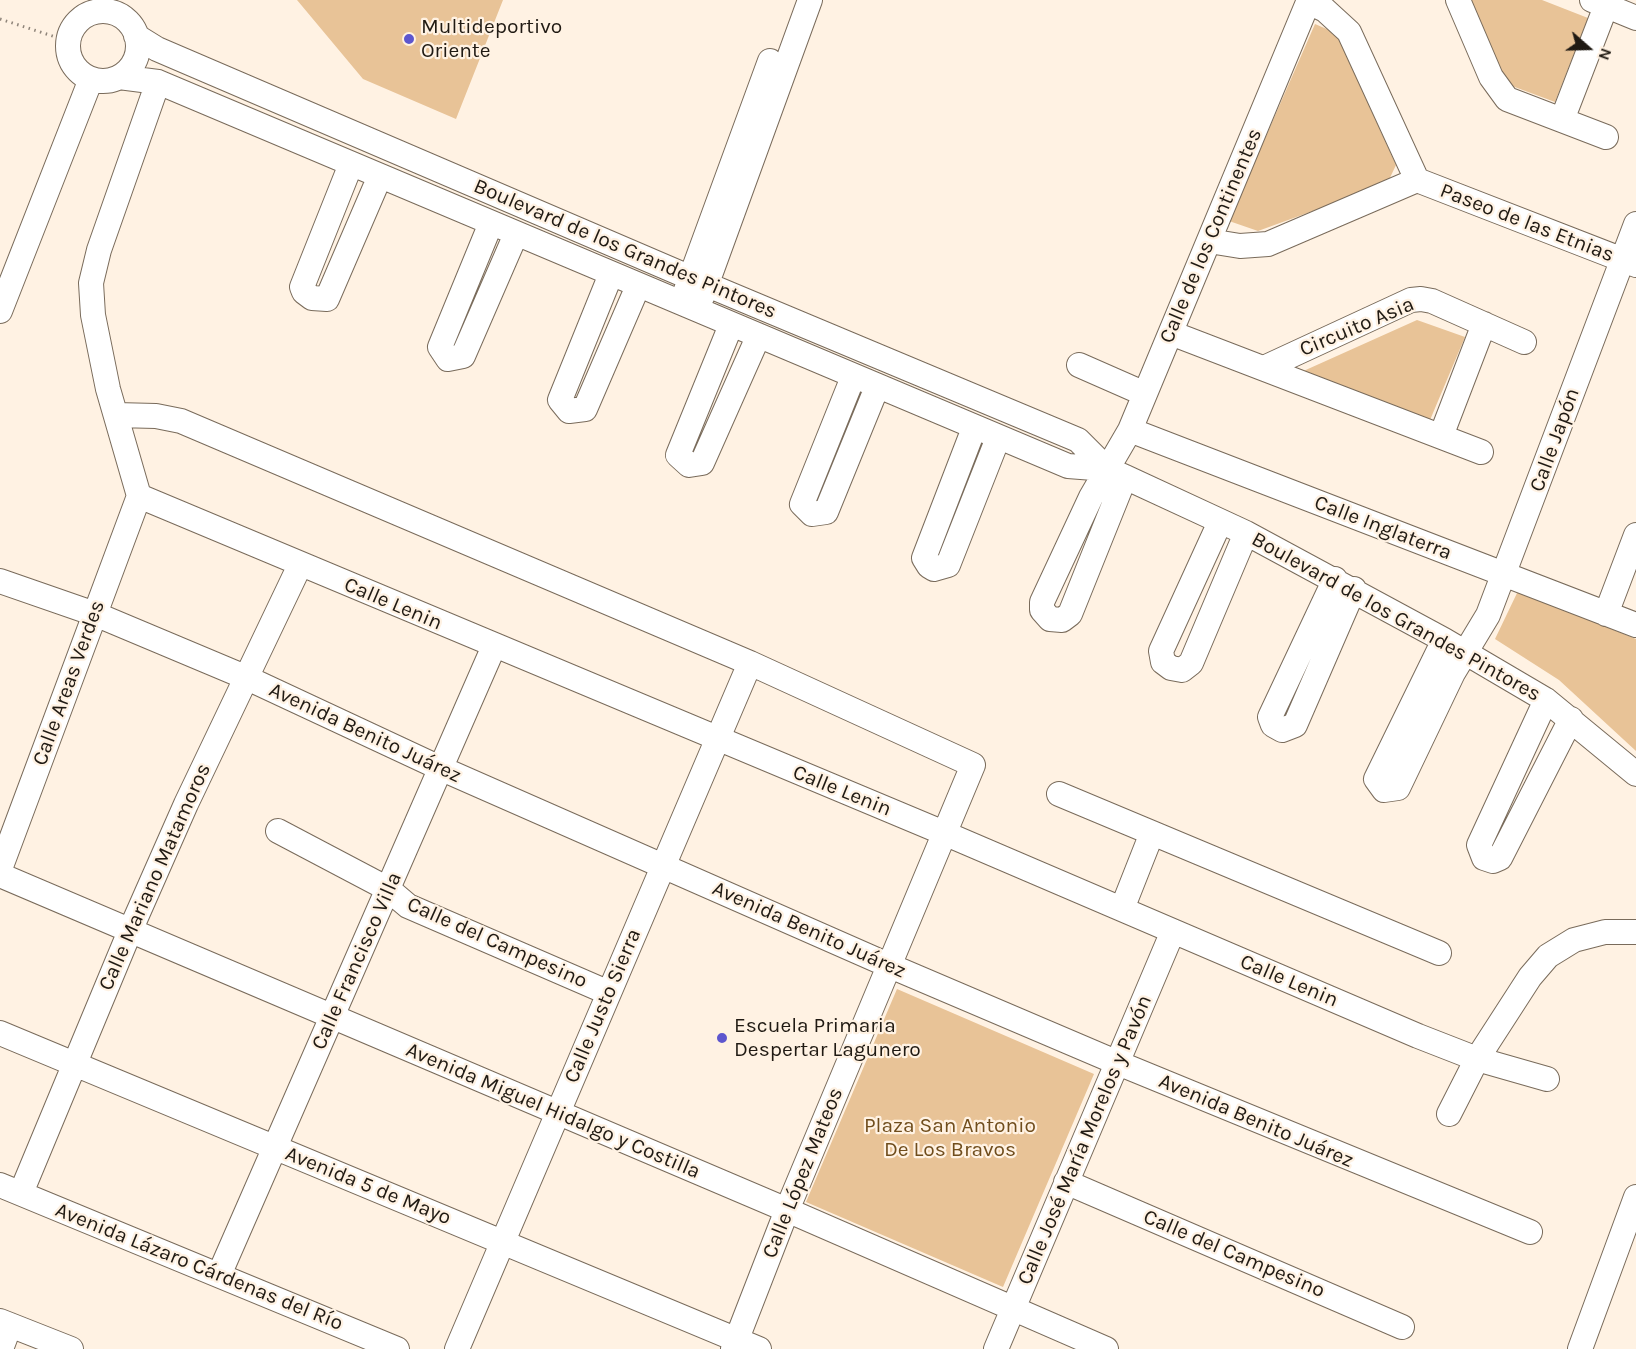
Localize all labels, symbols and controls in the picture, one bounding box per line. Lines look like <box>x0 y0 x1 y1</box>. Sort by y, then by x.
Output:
place label: Multideportivo Oriente <box>421 14 562 64</box>
north arrow <box>1558 18 1618 78</box>
marker: Multideportivo Oriente <box>402 32 416 46</box>
text: N <box>1594 46 1616 63</box>
street label: Calle de los Continentes <box>1154 125 1268 347</box>
street label: Boulevard de los Grandes Pintores <box>470 174 780 324</box>
street label: Paseo de las Etnias <box>1436 178 1618 268</box>
street label: Circuito Asia <box>1296 292 1418 362</box>
street label: Calle Japón <box>1525 385 1585 495</box>
street label: Calle Inglaterra <box>1311 490 1455 566</box>
street label: Boulevard de los Grandes Pintores <box>1247 527 1545 707</box>
street label: Calle Lenin <box>340 572 446 636</box>
street label: Calle Areas Verdes <box>27 597 111 769</box>
street label: Avenida Benito Juárez <box>265 677 465 789</box>
street label: Calle Mariano Matamoros <box>93 760 217 994</box>
street label: Calle Lenin <box>789 760 895 822</box>
street label: Calle Francisco Villa <box>307 868 407 1054</box>
street label: Avenida Benito Juárez <box>708 876 910 984</box>
street label: Calle del Campesino <box>403 892 591 994</box>
street label: Calle Justo Sierra <box>559 925 647 1087</box>
street label: Calle Lenin <box>1236 949 1342 1013</box>
street label: Calle José María Morelos y Pavón <box>1012 991 1158 1289</box>
place label: Escuela Primaria Despertar Lagunero <box>734 1013 921 1063</box>
marker: Escuela Primaria Despertar Lagunero <box>715 1031 729 1045</box>
street label: Avenida Miguel Hidalgo y Costilla <box>402 1037 704 1185</box>
street label: Avenida Benito Juárez <box>1155 1069 1357 1173</box>
street label: Calle López Mateos <box>757 1084 849 1262</box>
park label: Plaza San Antonio De Los Bravos <box>864 1113 1036 1163</box>
street label: Avenida 5 de Mayo <box>281 1141 455 1231</box>
street label: Avenida Lázaro Cárdenas del Río <box>51 1198 347 1336</box>
street label: Calle del Campesino <box>1139 1204 1329 1304</box>

